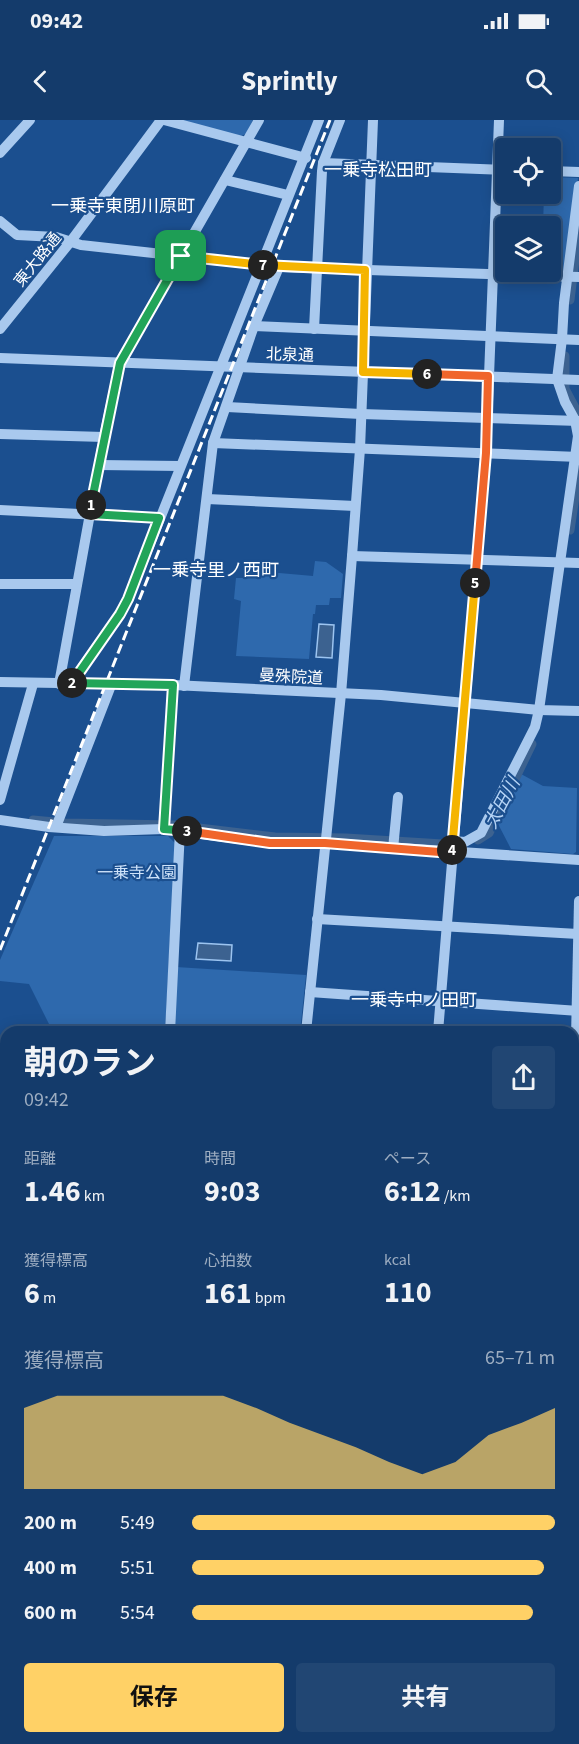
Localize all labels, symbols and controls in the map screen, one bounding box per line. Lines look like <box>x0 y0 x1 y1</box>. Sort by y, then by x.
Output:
text: 09:42 <box>30 5 83 37</box>
text: Sprintly <box>241 62 338 101</box>
icon: back <box>24 65 57 98</box>
icon: search <box>522 65 555 98</box>
map controls <box>495 138 561 282</box>
button: locate <box>495 138 561 204</box>
district label: 一乗寺松田町 <box>324 158 432 183</box>
district label: 一乗寺東閉川原町 <box>51 194 195 219</box>
button: layers <box>495 216 561 282</box>
street label: 東大路通 <box>9 228 66 291</box>
pin <box>155 230 206 281</box>
icon: arrive <box>164 239 197 272</box>
pin: 7 <box>248 250 278 280</box>
text: 7 <box>259 254 267 276</box>
street label: 北泉通 <box>266 343 314 367</box>
pin: 6 <box>412 359 442 389</box>
text: 6 <box>423 363 431 385</box>
pin: 1 <box>76 490 106 520</box>
text: 1 <box>87 494 95 516</box>
district label: 一乗寺里ノ西町 <box>153 558 279 583</box>
pin: 5 <box>460 568 490 598</box>
text: 5 <box>471 572 479 594</box>
street label: 曼殊院道 <box>258 664 323 690</box>
pin: 2 <box>57 668 87 698</box>
text: 2 <box>68 672 76 694</box>
water label: 太田川 <box>479 772 527 833</box>
pin: 3 <box>172 816 202 846</box>
text: 3 <box>183 820 191 842</box>
pin: 4 <box>437 835 467 865</box>
text: 4 <box>448 839 456 861</box>
park label: 一乗寺公園 <box>97 862 177 884</box>
district label: 一乗寺中ノ田町 <box>351 988 477 1013</box>
text: 朝のラン <box>24 1040 156 1087</box>
button: share <box>492 1046 555 1109</box>
text: 09:42 <box>24 1086 69 1114</box>
text: 距離 <box>24 1148 56 1170</box>
text: 時間 <box>204 1148 236 1170</box>
text: ペース <box>384 1148 431 1170</box>
text: 1.46 <box>24 1170 81 1213</box>
text: 9:03 <box>204 1170 261 1213</box>
text: 6:12 <box>384 1170 441 1213</box>
text: km <box>81 1185 105 1207</box>
text: /km <box>441 1185 471 1207</box>
text: kcal <box>384 1249 411 1271</box>
text: 獲得標高 <box>24 1250 88 1272</box>
text: 心拍数 <box>204 1250 252 1272</box>
text: 110 <box>384 1271 432 1314</box>
text: 6 <box>24 1272 40 1315</box>
text: 161 <box>204 1272 252 1315</box>
text: m <box>40 1287 56 1309</box>
text: bpm <box>252 1287 286 1309</box>
text: 65–71 m <box>485 1344 555 1372</box>
text: 獲得標高 <box>24 1347 104 1375</box>
text: 200 m <box>24 1509 77 1537</box>
text: 5:49 <box>120 1509 155 1537</box>
text: 400 m <box>24 1554 77 1582</box>
text: 5:51 <box>120 1554 155 1582</box>
text: 600 m <box>24 1599 77 1627</box>
text: 5:54 <box>120 1599 155 1627</box>
button: 保存 <box>24 1663 284 1732</box>
button: 共有 <box>296 1663 555 1732</box>

